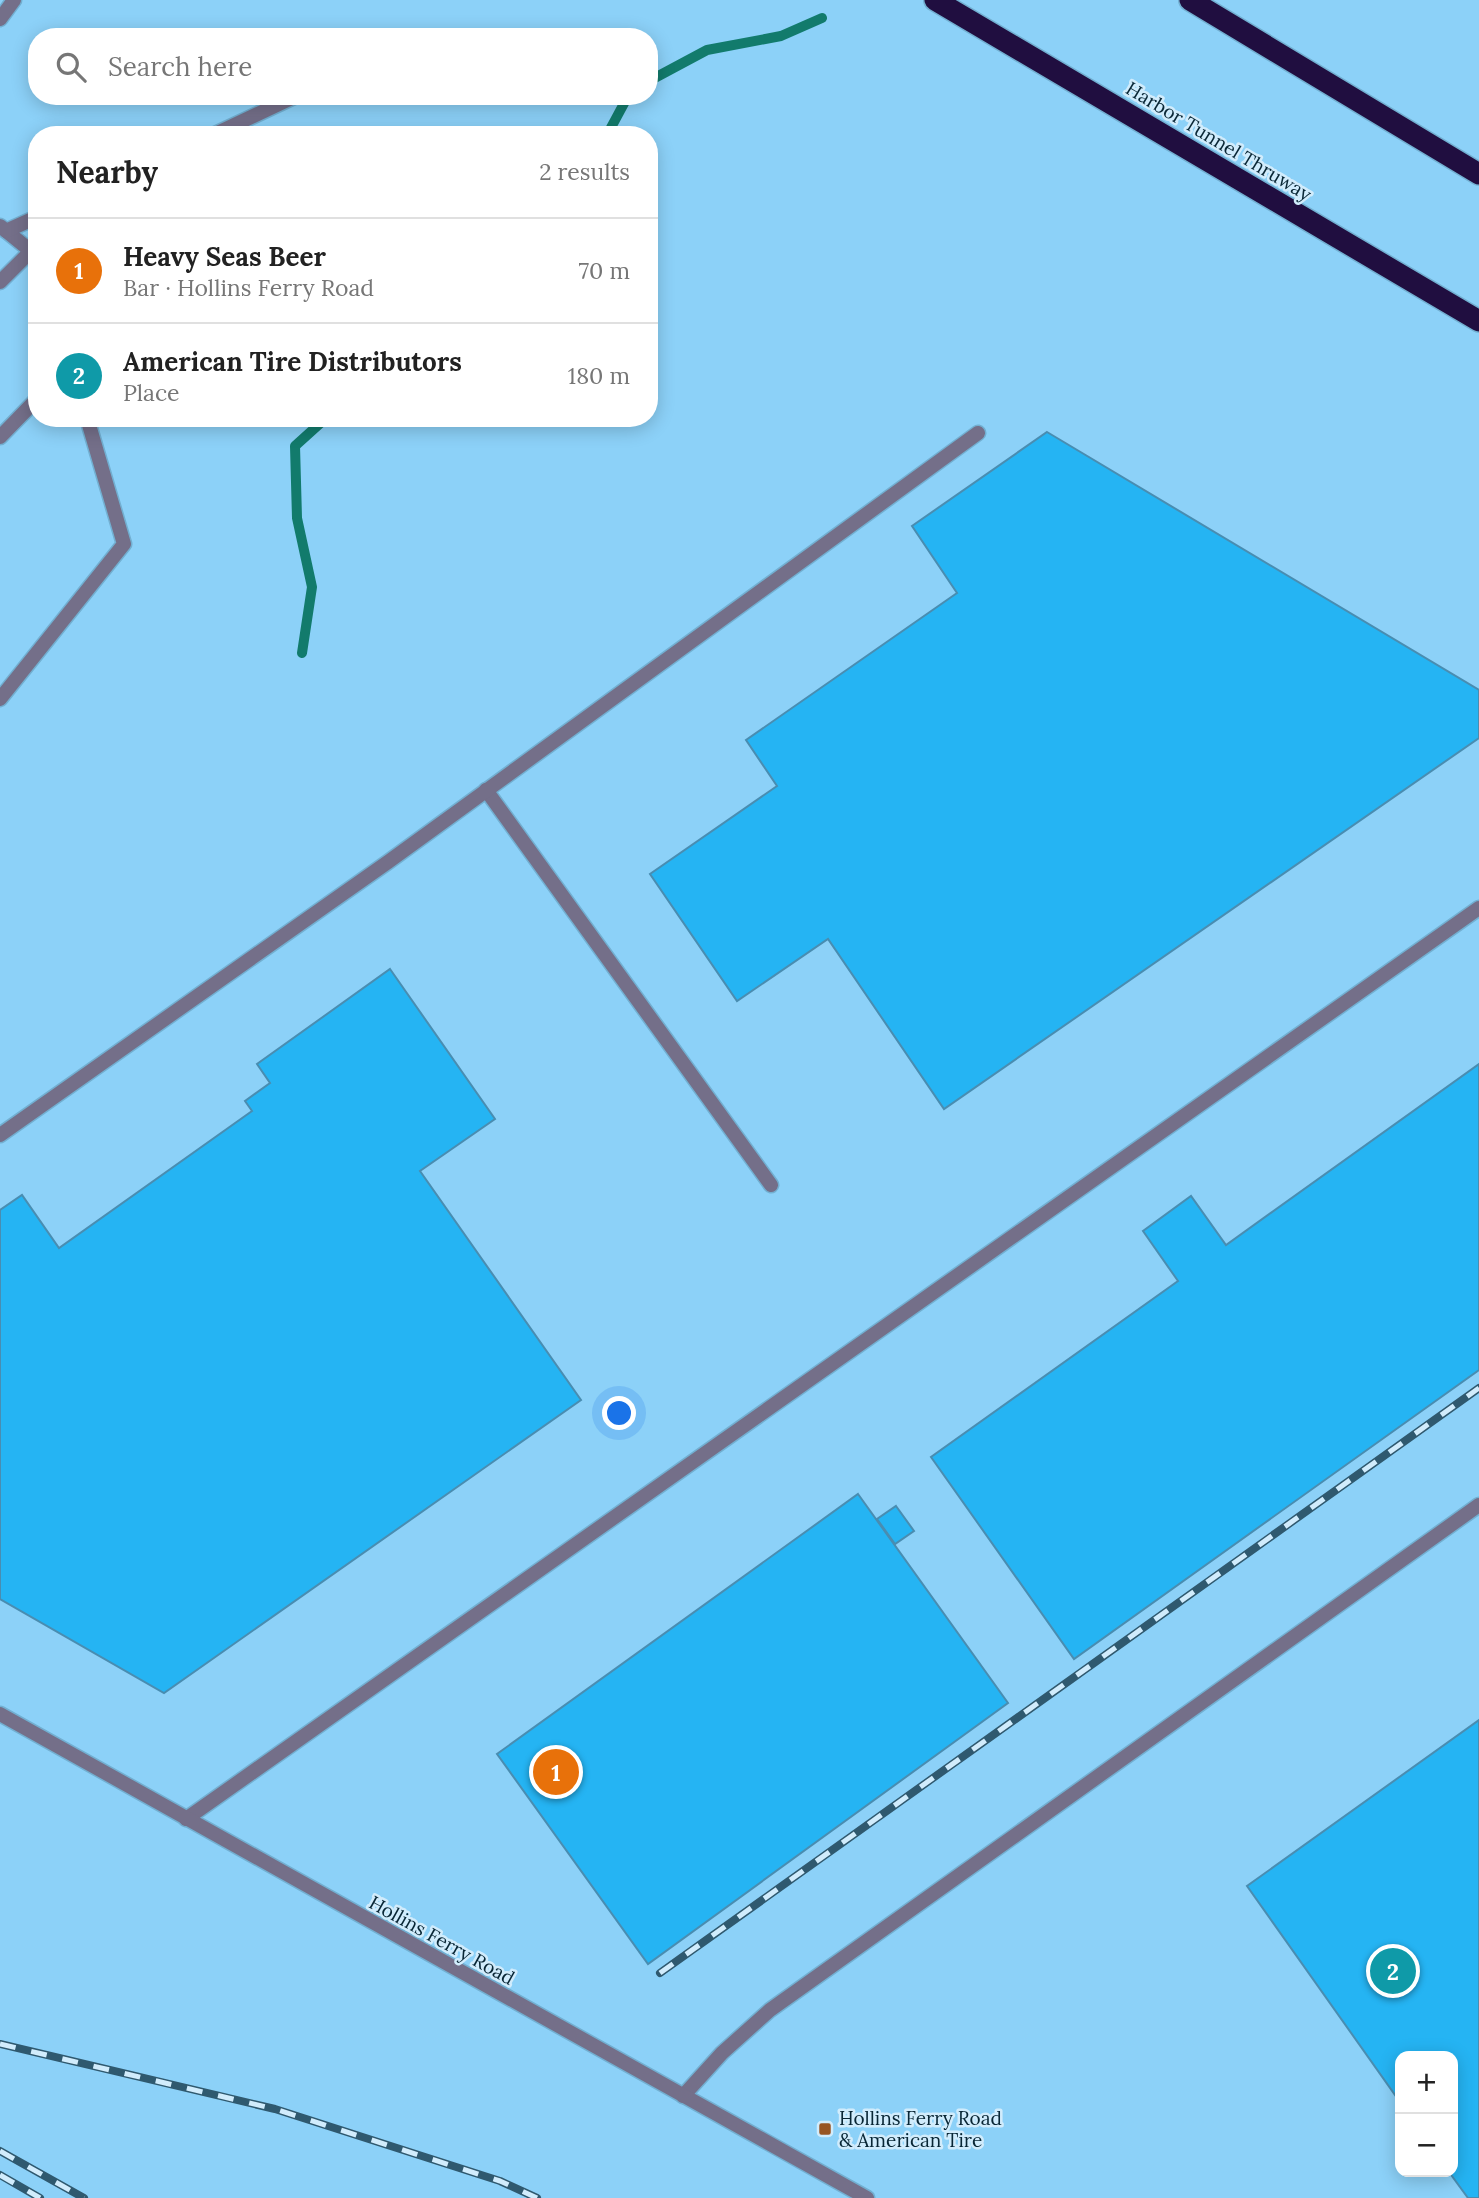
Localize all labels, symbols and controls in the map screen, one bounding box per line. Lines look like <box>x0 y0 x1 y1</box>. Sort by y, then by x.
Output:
search box <box>28 28 658 105</box>
icon: search <box>52 48 90 86</box>
text: Search here <box>108 50 252 83</box>
street label: Harbor Tunnel Thruway <box>1122 76 1316 206</box>
text: Nearby <box>56 153 158 191</box>
text: 2 results <box>539 157 630 186</box>
text: Heavy Seas Beer <box>123 240 326 273</box>
text: 1 <box>74 256 84 285</box>
text: 70 m <box>579 256 630 285</box>
text: Bar · Hollins Ferry Road <box>123 273 374 302</box>
text: American Tire Distributors <box>123 345 462 378</box>
text: 2 <box>73 361 85 390</box>
text: 180 m <box>568 361 630 390</box>
text: Place <box>123 378 180 407</box>
your location <box>602 1396 636 1430</box>
pin: 1 <box>533 1746 579 1798</box>
street label: Hollins Ferry Road <box>365 1890 519 1990</box>
pin: 2 <box>1370 1945 1416 1997</box>
map controls <box>1395 2051 1458 2177</box>
button: + <box>1395 2051 1458 2114</box>
place label: Hollins Ferry Road & American Tire <box>839 2106 1002 2152</box>
button: − <box>1395 2114 1458 2177</box>
marker: Hollins Ferry Road & American Tire <box>817 2121 833 2137</box>

